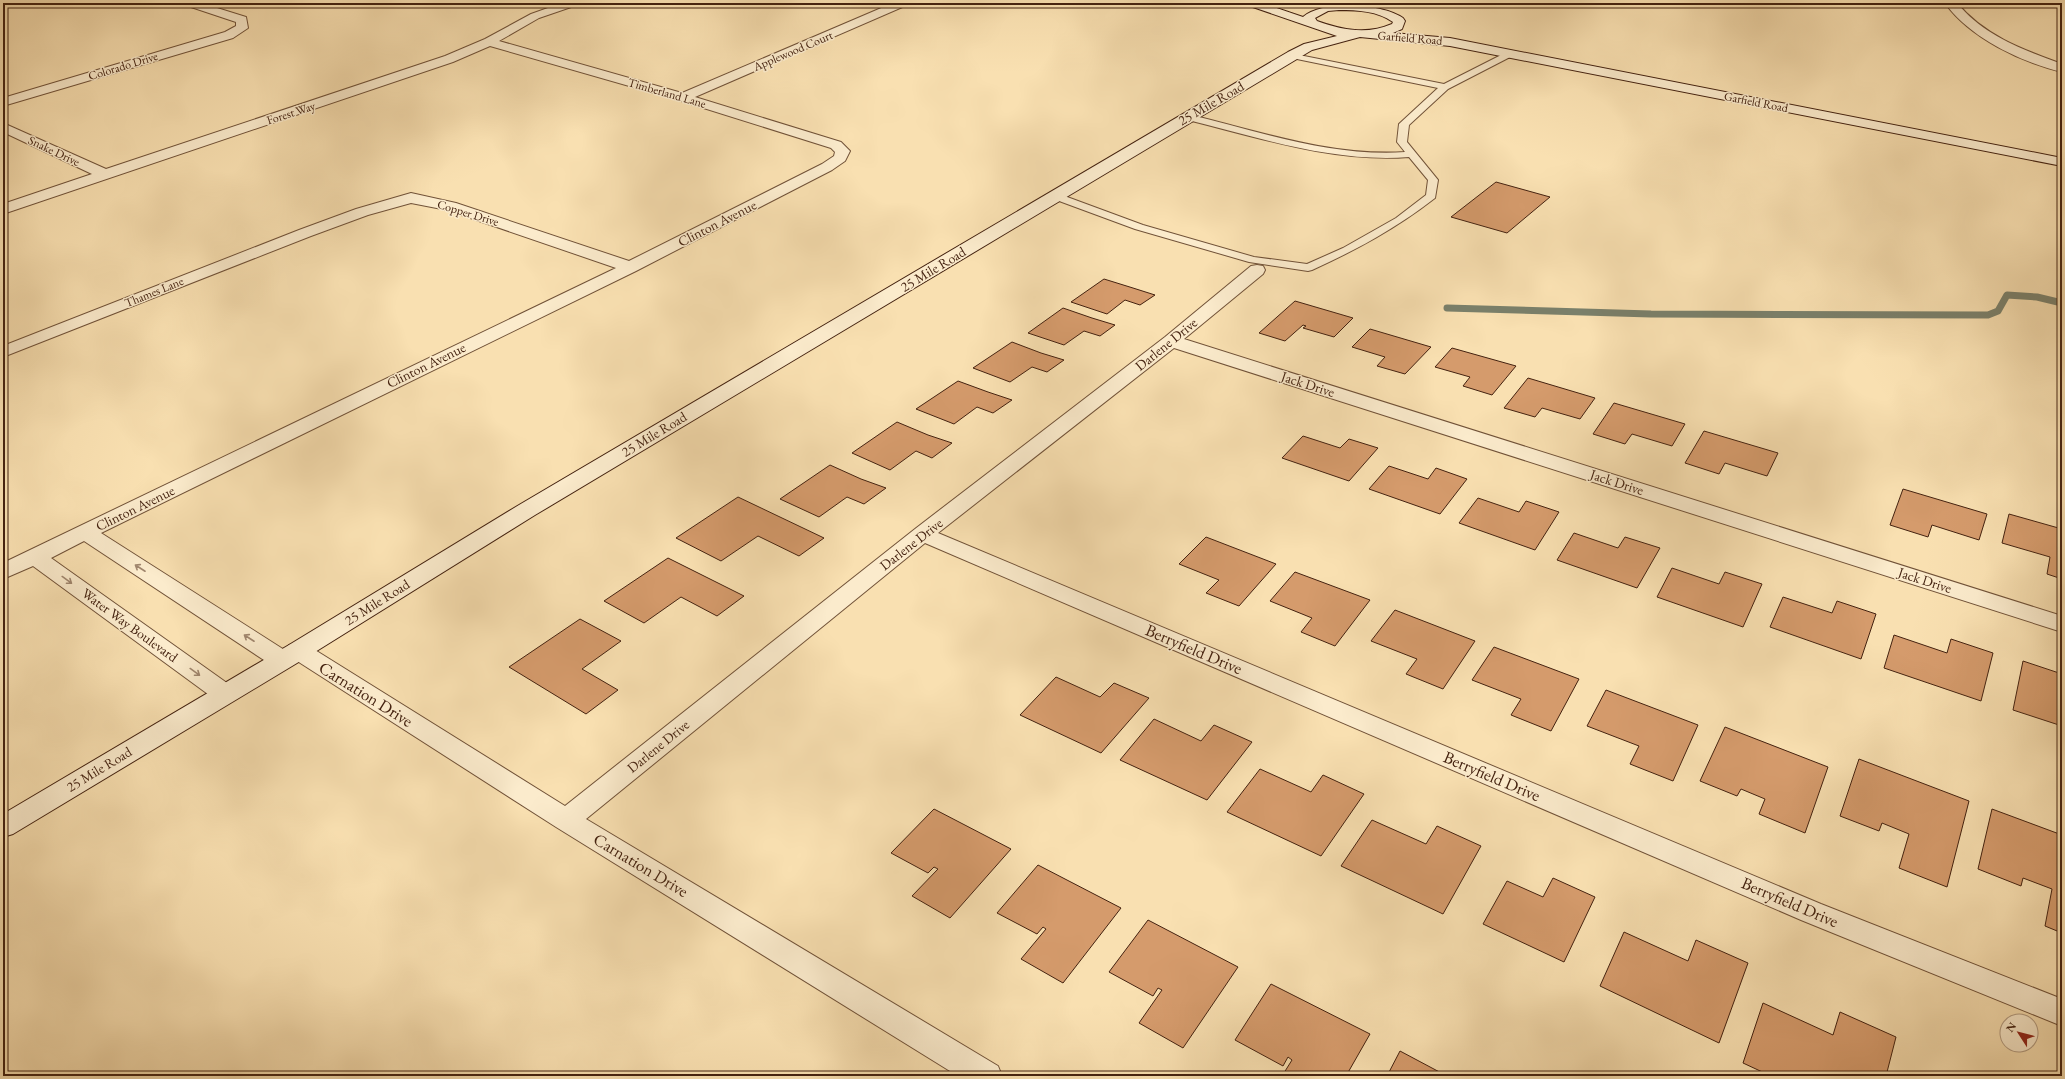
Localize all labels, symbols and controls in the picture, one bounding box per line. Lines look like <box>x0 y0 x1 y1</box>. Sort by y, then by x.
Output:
street label: Applewood Court <box>750 27 835 75</box>
street label: Garfield Road <box>1377 27 1444 49</box>
street label: Colorado Drive <box>86 48 160 84</box>
street label: Timberland Lane <box>626 74 708 112</box>
street label: 25 Mile Road <box>1175 76 1248 129</box>
street label: Garfield Road <box>1723 88 1790 116</box>
street label: Forest Way <box>265 97 318 128</box>
street label: Snake Drive <box>26 132 83 170</box>
street label: Clinton Avenue <box>675 195 760 251</box>
street label: Copper Drive <box>435 196 501 230</box>
street label: 25 Mile Road <box>897 242 970 296</box>
street label: Thames Lane <box>122 273 186 311</box>
street label: Darlene Drive <box>1131 313 1201 375</box>
street label: Clinton Avenue <box>383 338 469 392</box>
street label: Jack Drive <box>1278 367 1338 401</box>
street label: 25 Mile Road <box>618 407 691 461</box>
street label: Jack Drive <box>1587 465 1647 499</box>
street label: Clinton Avenue <box>92 481 178 535</box>
street label: Darlene Drive <box>876 513 947 574</box>
street label: Jack Drive <box>1895 563 1955 597</box>
one-way arrow <box>135 564 146 572</box>
street label: 25 Mile Road <box>341 574 414 629</box>
one-way arrow <box>61 575 72 584</box>
street label: Water Way Boulevard <box>78 584 182 667</box>
street label: Berryfield Drive <box>1142 619 1246 679</box>
one-way arrow <box>243 634 255 642</box>
street label: Carnation Drive <box>315 656 417 732</box>
one-way arrow <box>189 668 200 676</box>
street label: Darlene Drive <box>623 715 693 777</box>
street label: 25 Mile Road <box>63 742 136 796</box>
street label: Berryfield Drive <box>1440 746 1544 806</box>
street label: Carnation Drive <box>590 828 693 902</box>
street label: Berryfield Drive <box>1738 872 1842 932</box>
north arrow <box>1999 1013 2039 1053</box>
text: N <box>2003 1019 2019 1035</box>

